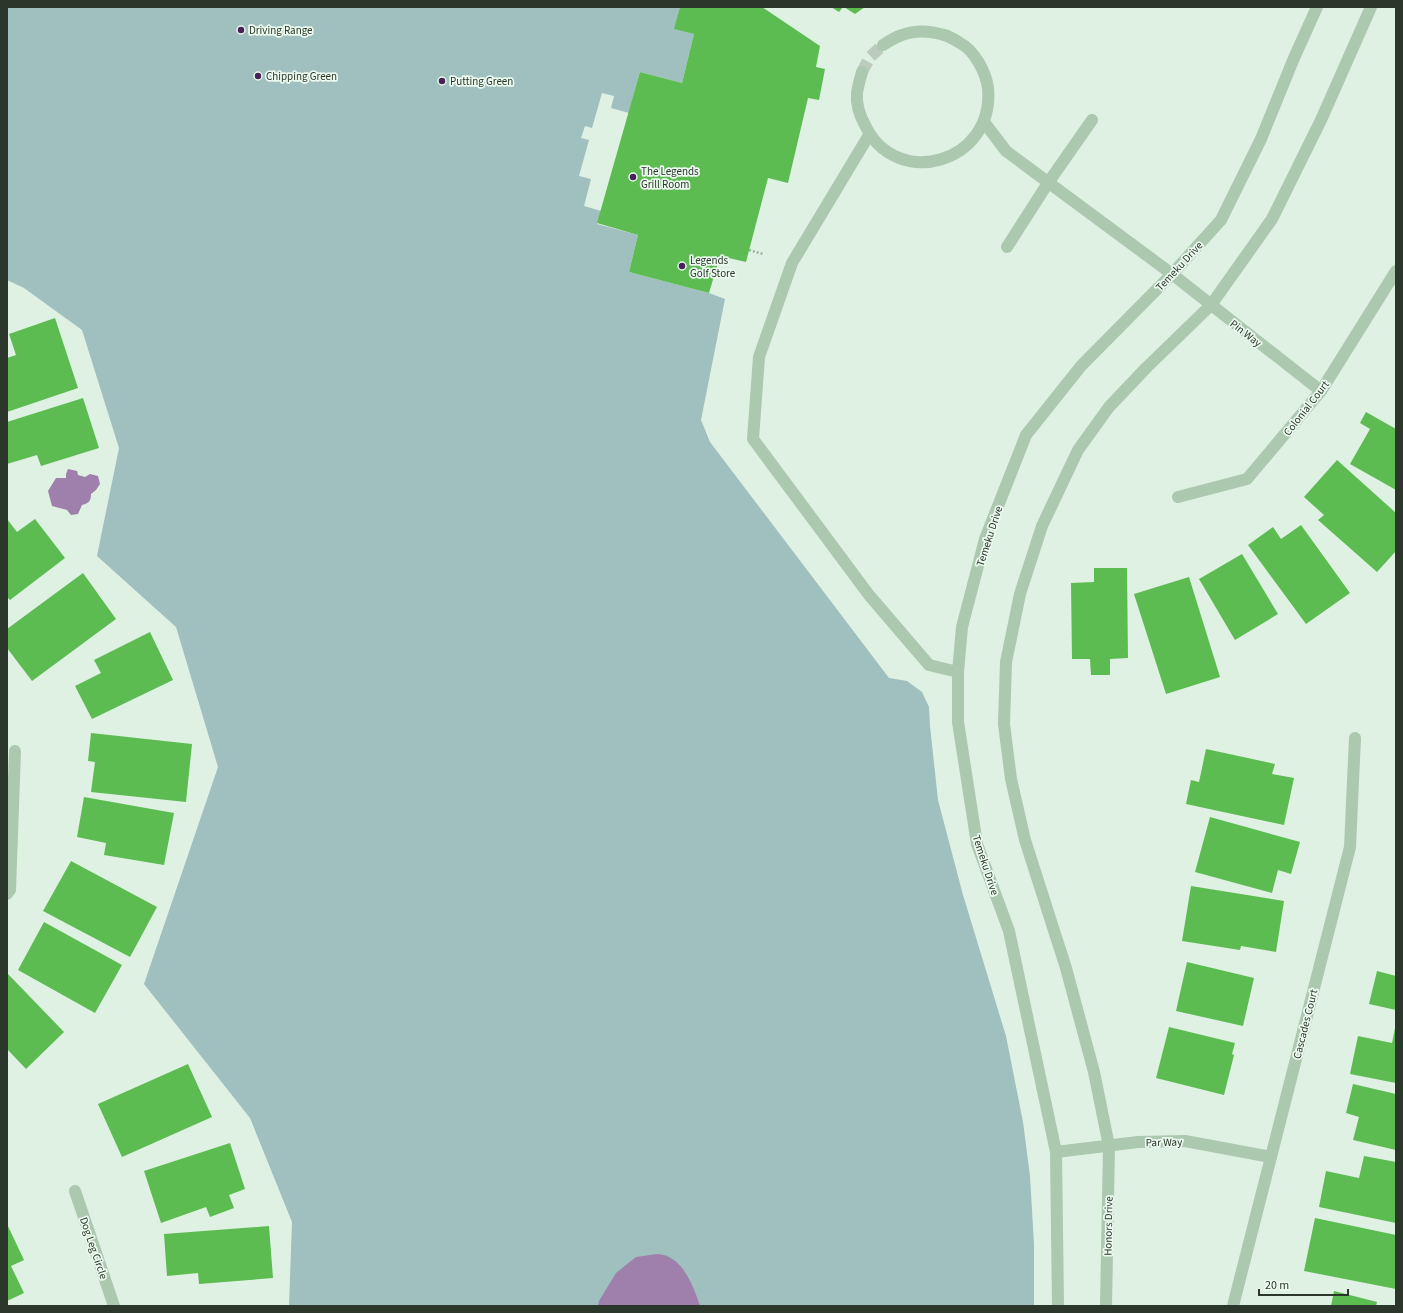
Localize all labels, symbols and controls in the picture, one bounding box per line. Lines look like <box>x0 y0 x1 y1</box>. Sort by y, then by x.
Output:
place label: Driving Range <box>249 23 313 38</box>
marker: Driving Range <box>236 25 246 35</box>
place label: Chipping Green <box>266 69 337 84</box>
marker: Chipping Green <box>253 71 263 81</box>
place label: Putting Green <box>450 74 513 89</box>
marker: Putting Green <box>437 76 447 86</box>
place label: The Legends Grill Room <box>641 164 699 192</box>
marker: The Legends Grill Room <box>628 172 638 182</box>
street label: Temeku Drive <box>1153 238 1207 294</box>
place label: Legends Golf Store <box>690 253 736 281</box>
marker: Legends Golf Store <box>677 261 687 271</box>
street label: Pin Way <box>1227 316 1265 350</box>
street label: Colonial Court <box>1280 377 1333 439</box>
street label: Temeku Drive <box>973 504 1006 568</box>
street label: Temeku Drive <box>969 833 1002 898</box>
street label: Cascades Court <box>1290 988 1321 1060</box>
street label: Par Way <box>1146 1135 1182 1150</box>
street label: Honors Drive <box>1100 1196 1117 1256</box>
street label: Dog Leg Circle <box>76 1215 111 1282</box>
scale bar <box>1259 1271 1348 1297</box>
text: 20 m <box>1265 1277 1289 1294</box>

